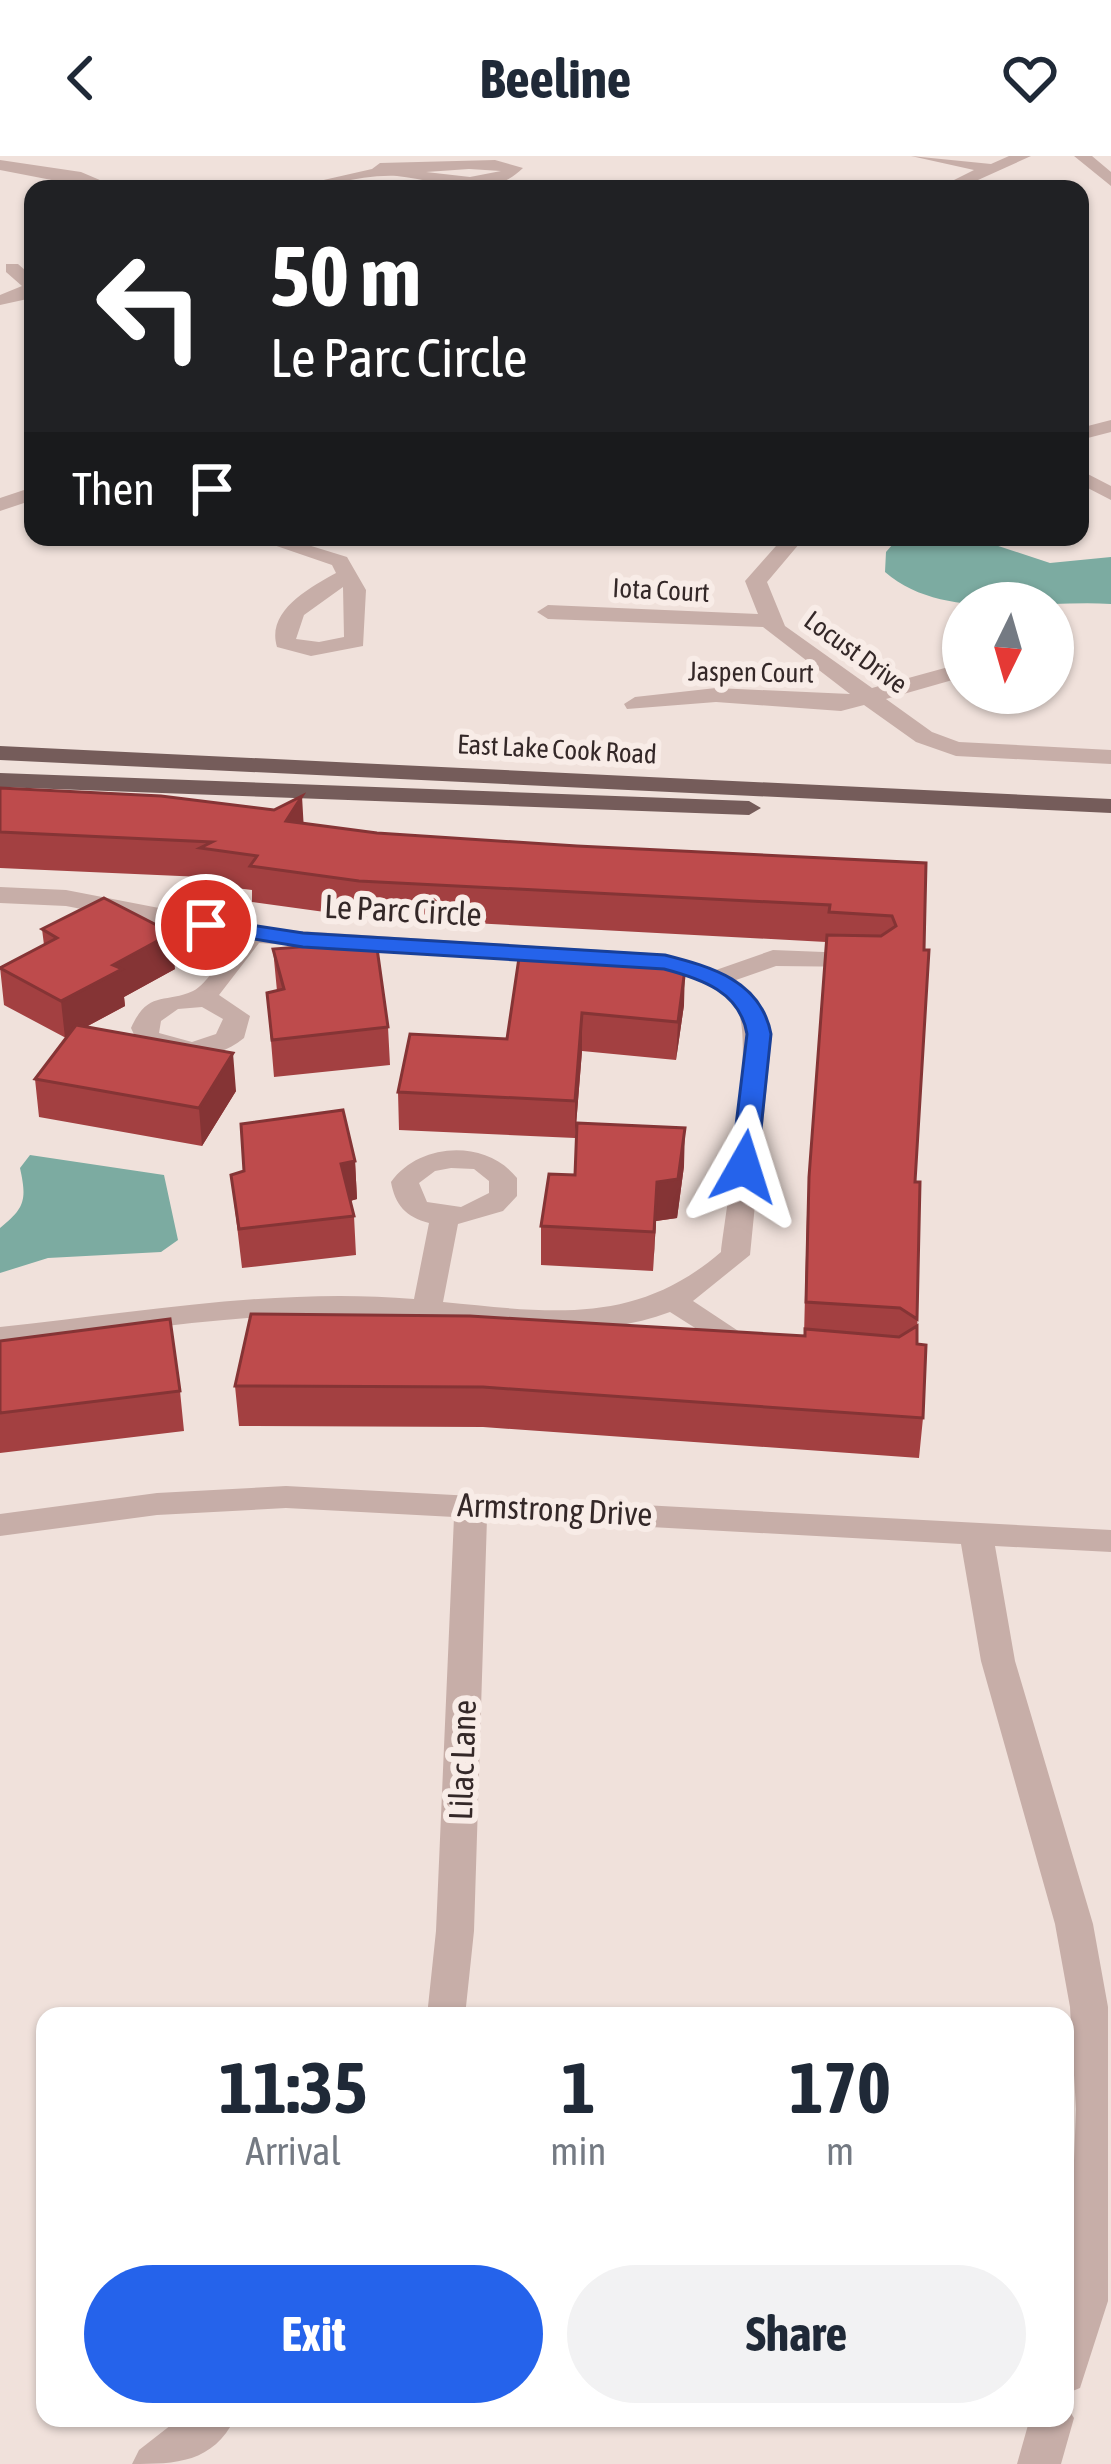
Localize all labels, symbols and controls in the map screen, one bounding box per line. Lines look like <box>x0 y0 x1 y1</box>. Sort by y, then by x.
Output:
icon: back <box>48 45 114 111</box>
icon: heart <box>997 45 1063 111</box>
text: Beeline <box>480 48 631 109</box>
icon: left <box>72 228 228 384</box>
text: 50 m <box>270 228 421 324</box>
text: Le Parc Circle <box>270 327 528 388</box>
icon: arrive <box>179 456 245 522</box>
text: Then <box>72 463 155 515</box>
street label: Iota Court <box>612 572 710 608</box>
north arrow <box>942 582 1074 714</box>
map controls <box>942 582 1074 714</box>
street label: Locust Drive <box>799 604 913 700</box>
street label: Jaspen Court <box>688 655 814 689</box>
street label: East Lake Cook Road <box>456 728 658 770</box>
pin <box>155 874 257 976</box>
street label: Le Parc Circle <box>323 887 483 933</box>
icon: arrive <box>173 892 239 958</box>
position arrow <box>681 1104 807 1230</box>
street label: Armstrong Drive <box>457 1485 653 1533</box>
street label: Lilac Lane <box>441 1699 483 1821</box>
text: 11:35 <box>219 2046 367 2128</box>
text: 1 <box>561 2046 595 2128</box>
text: 170 <box>789 2046 891 2128</box>
text: Arrival <box>246 2129 341 2173</box>
text: min <box>550 2129 606 2173</box>
text: m <box>826 2129 854 2173</box>
button: Exit <box>84 2265 543 2403</box>
button: Share <box>567 2265 1026 2403</box>

